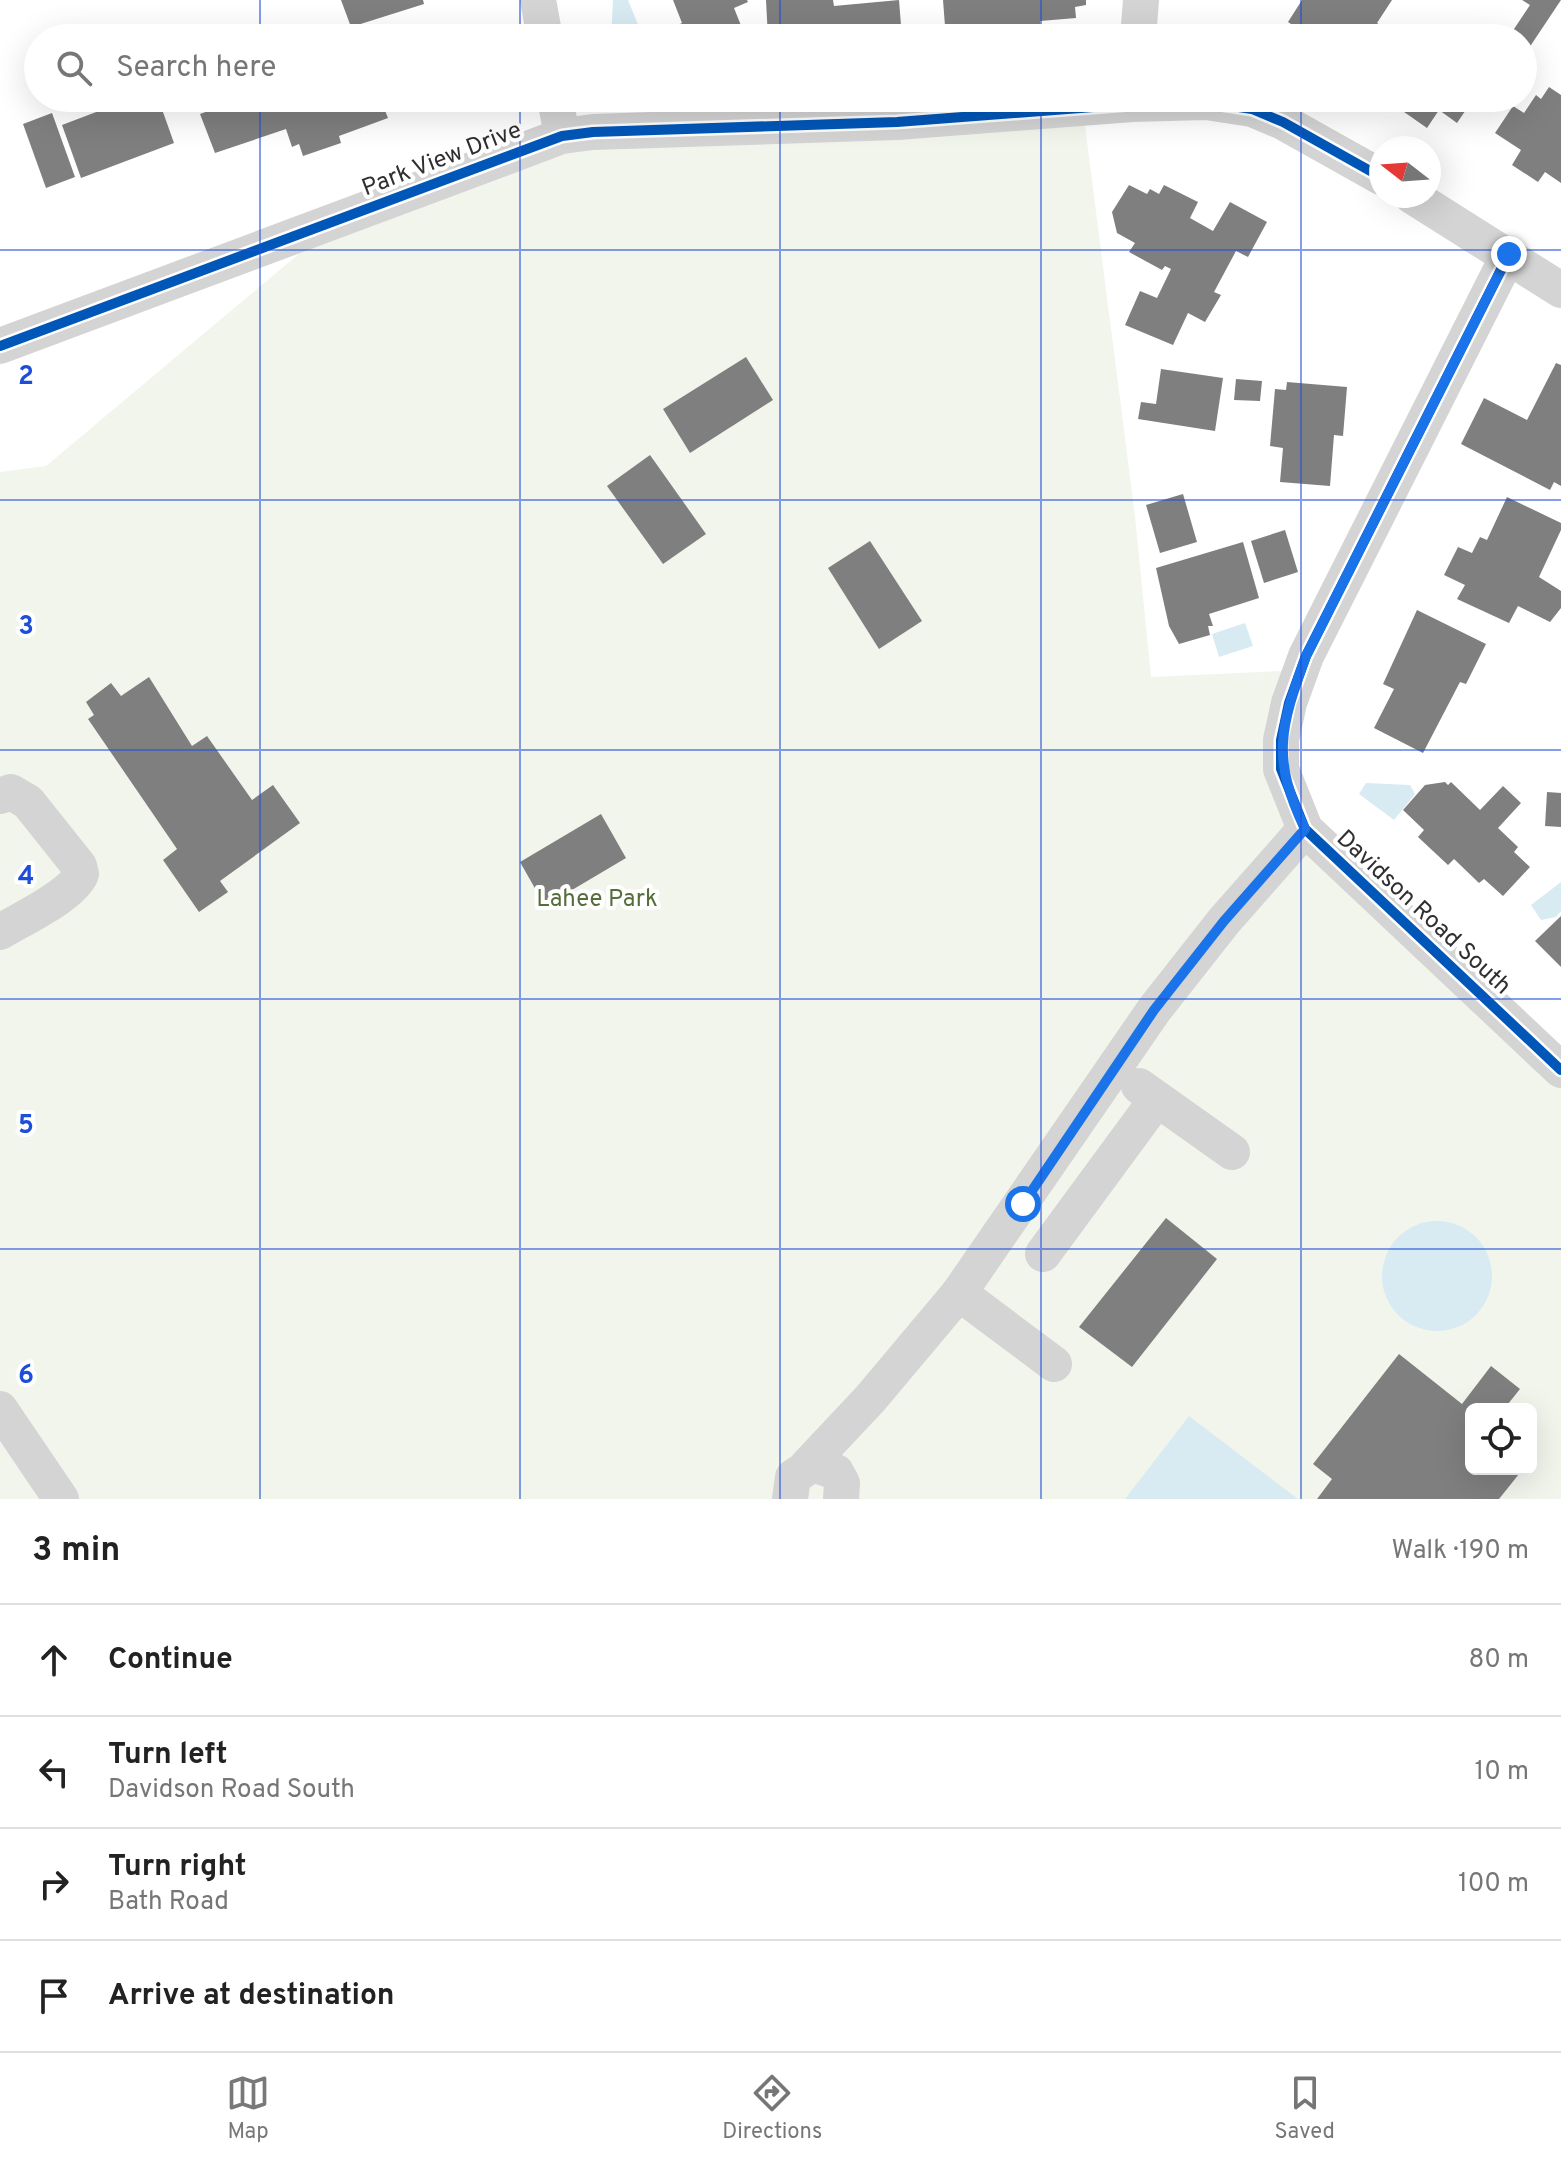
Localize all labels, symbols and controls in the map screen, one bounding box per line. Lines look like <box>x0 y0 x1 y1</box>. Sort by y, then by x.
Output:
search box <box>24 24 1537 112</box>
icon: search <box>52 46 96 90</box>
text: Search here <box>116 50 276 87</box>
street label: Park View Drive <box>358 116 526 204</box>
north arrow <box>1369 136 1441 208</box>
route end <box>1491 236 1527 272</box>
text: 2 <box>18 361 34 394</box>
text: 3 <box>18 611 34 644</box>
street label: Davidson Road South <box>1329 824 1517 1002</box>
text: 4 <box>18 861 34 894</box>
park label: Lahee Park <box>536 885 658 915</box>
text: 5 <box>18 1110 34 1143</box>
route start <box>1005 1186 1041 1222</box>
text: 6 <box>18 1360 34 1393</box>
map controls <box>1465 1403 1537 1475</box>
button: locate <box>1465 1403 1537 1475</box>
text: 3 min <box>32 1530 120 1573</box>
text: Walk · 190 m <box>1391 1535 1529 1568</box>
icon: ahead <box>32 1638 76 1682</box>
text: Continue <box>108 1642 233 1679</box>
text: 80 m <box>1469 1644 1529 1677</box>
text: Turn left <box>108 1737 228 1774</box>
icon: left <box>32 1750 76 1794</box>
text: 10 m <box>1474 1756 1529 1789</box>
text: Davidson Road South <box>108 1774 355 1807</box>
text: Turn right <box>108 1849 246 1886</box>
icon: right <box>32 1862 76 1906</box>
text: 100 m <box>1458 1868 1529 1901</box>
text: Bath Road <box>108 1886 229 1919</box>
icon: arrive <box>32 1974 76 2018</box>
text: Arrive at destination <box>108 1978 394 2015</box>
tab: Map <box>226 2071 270 2146</box>
tab: Directions <box>722 2071 822 2146</box>
tab: Saved <box>1274 2071 1335 2146</box>

